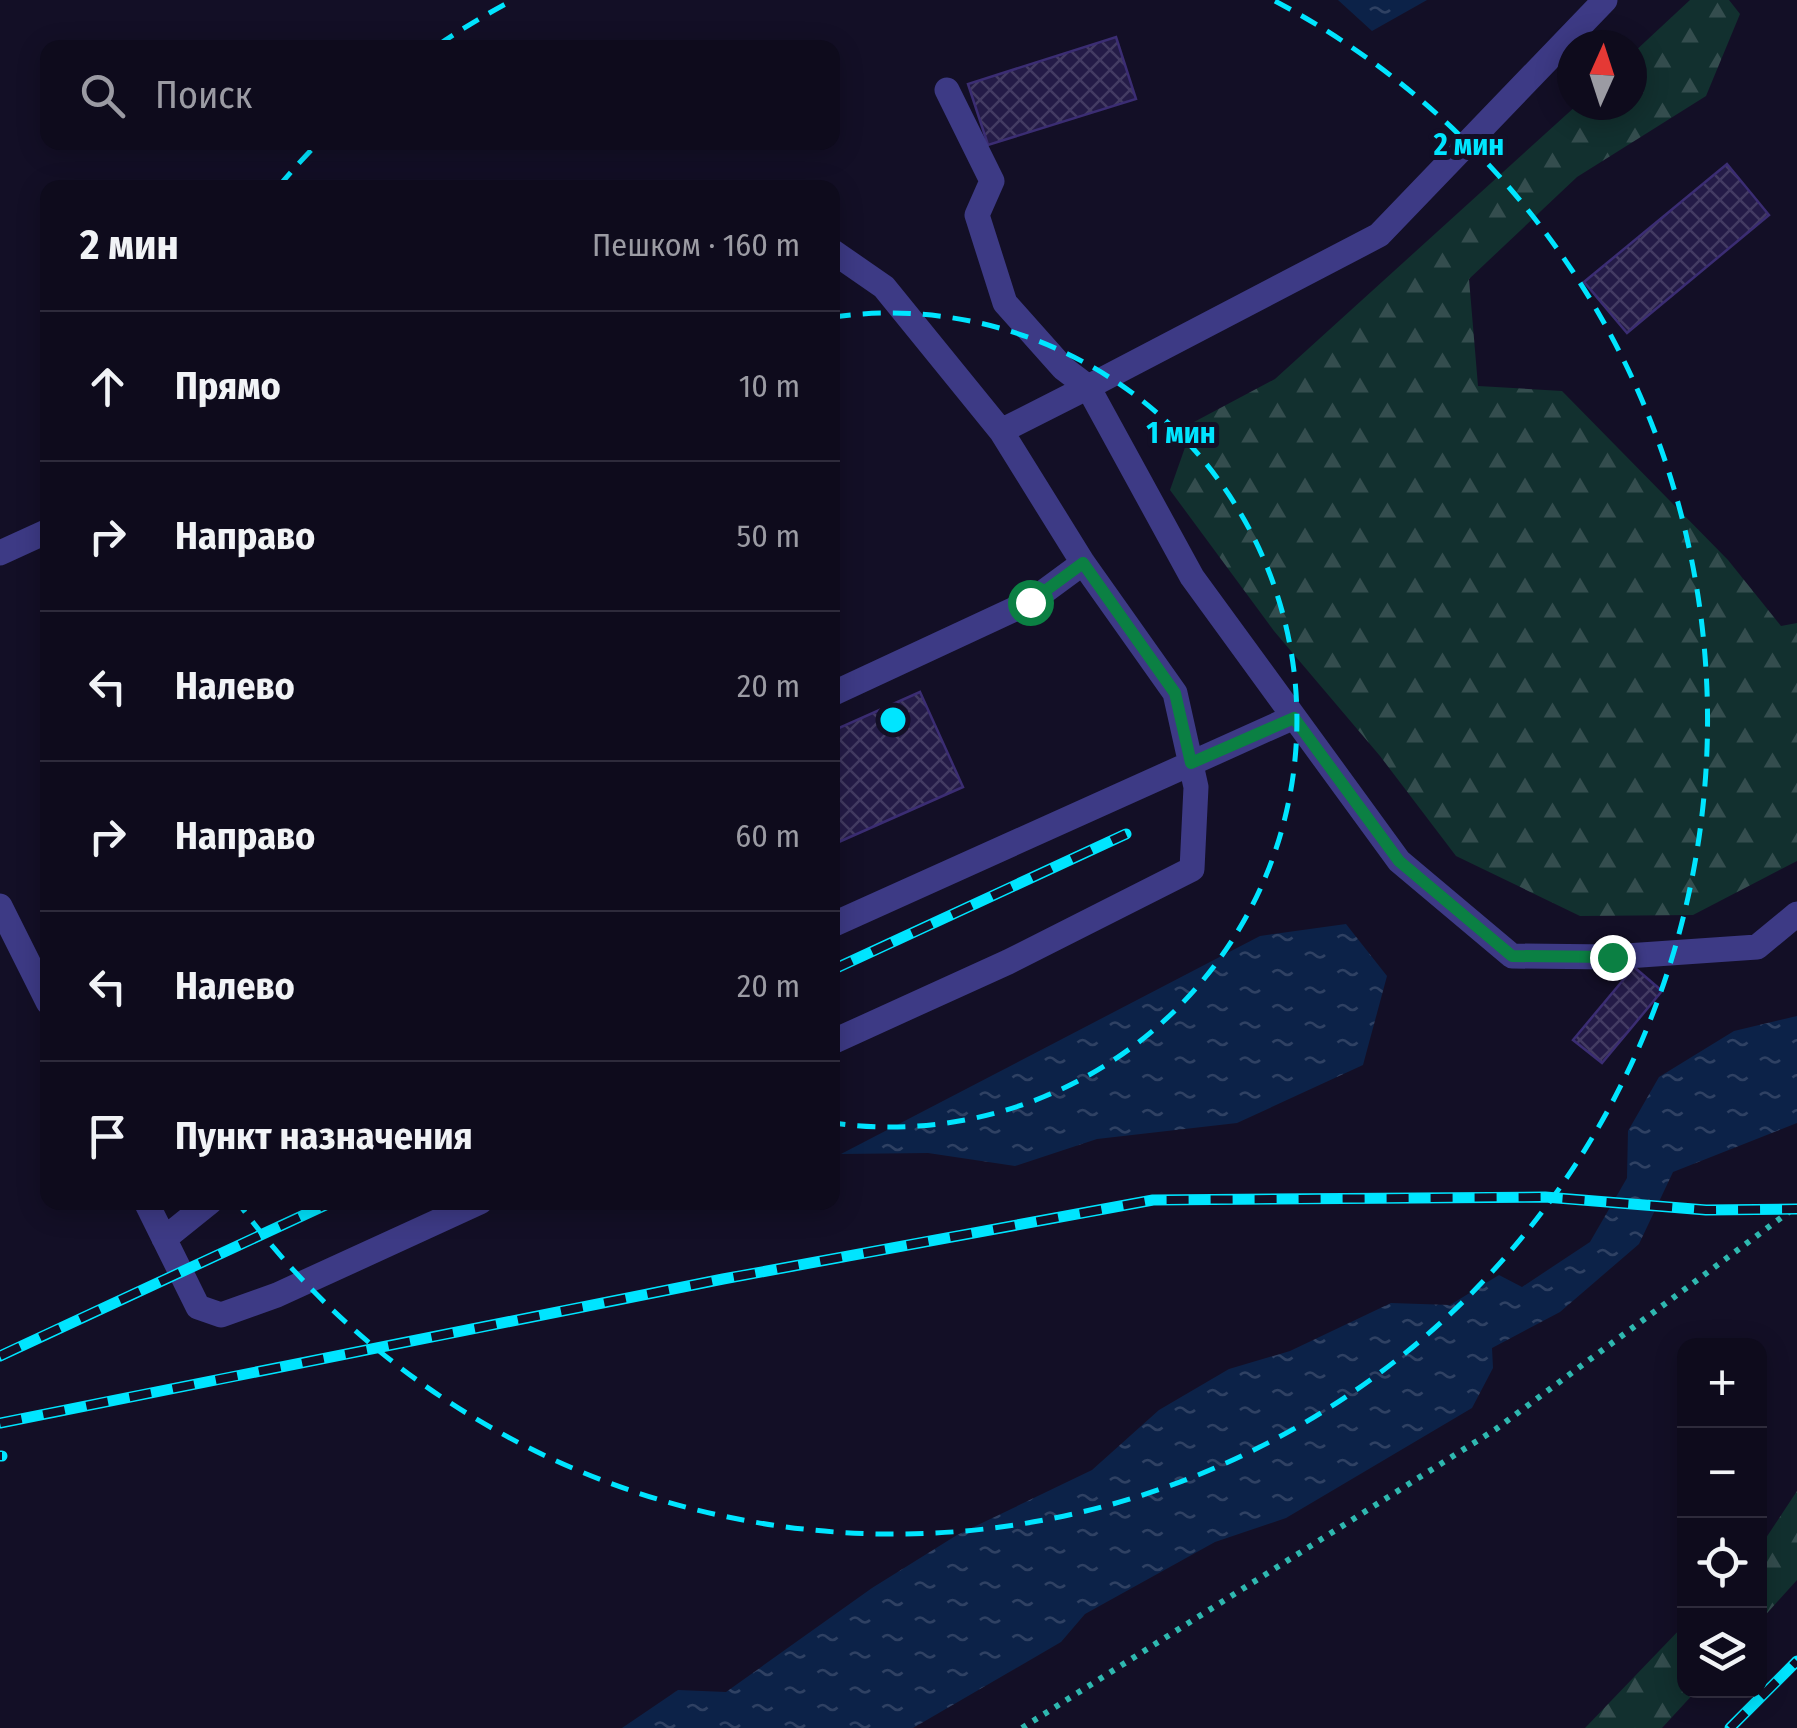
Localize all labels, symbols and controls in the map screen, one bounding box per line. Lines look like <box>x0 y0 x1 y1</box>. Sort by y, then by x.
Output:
north arrow <box>1557 30 1647 120</box>
search box <box>40 40 840 150</box>
icon: search <box>75 68 130 123</box>
text: Поиск <box>155 72 252 118</box>
text: 2 мин <box>1433 127 1504 163</box>
text: 2 мин <box>80 220 179 270</box>
text: Пешком · 160 m <box>592 226 800 264</box>
icon: ahead <box>80 359 135 414</box>
text: Прямо <box>175 363 281 409</box>
text: 10 m <box>739 367 800 405</box>
text: 1 мин <box>1146 415 1216 451</box>
icon: right <box>80 509 135 564</box>
text: Направо <box>175 513 315 559</box>
text: 50 m <box>737 517 800 555</box>
route start <box>1008 580 1054 626</box>
icon: left <box>80 659 135 714</box>
text: Налево <box>175 663 295 709</box>
text: 20 m <box>737 667 800 705</box>
centre of rings <box>875 702 911 738</box>
icon: right <box>80 809 135 864</box>
text: Направо <box>175 813 315 859</box>
text: 60 m <box>735 817 800 855</box>
route end <box>1590 935 1636 981</box>
icon: left <box>80 959 135 1014</box>
text: Налево <box>175 963 295 1009</box>
text: 20 m <box>737 967 800 1005</box>
icon: arrive <box>80 1109 135 1164</box>
text: Пункт назначения <box>175 1113 473 1159</box>
map controls <box>1677 1338 1767 1698</box>
button: + <box>1677 1338 1767 1428</box>
button: − <box>1677 1428 1767 1518</box>
button: locate <box>1677 1518 1767 1608</box>
button: layers <box>1677 1608 1767 1698</box>

